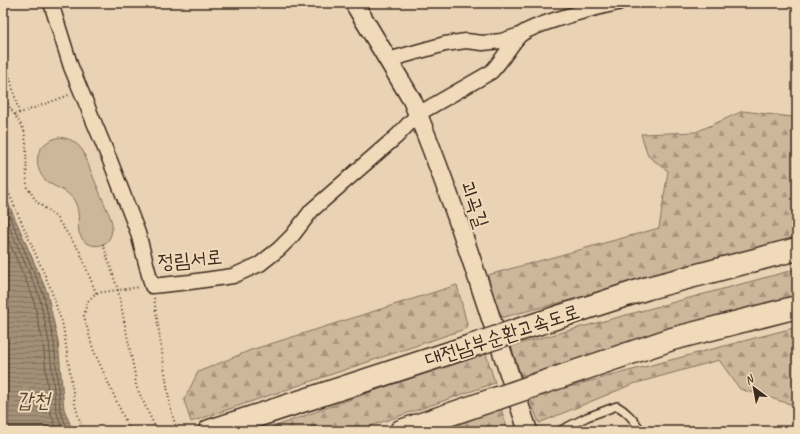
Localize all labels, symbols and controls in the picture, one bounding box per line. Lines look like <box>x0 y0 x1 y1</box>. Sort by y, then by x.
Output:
street label: 괴곡길 <box>455 177 494 231</box>
street label: 정림서로 <box>157 244 223 275</box>
street label: 대전남부순환고속도로 <box>422 299 583 372</box>
north arrow <box>734 368 774 408</box>
text: N <box>742 371 757 387</box>
water label: 갑천 <box>16 387 52 413</box>

